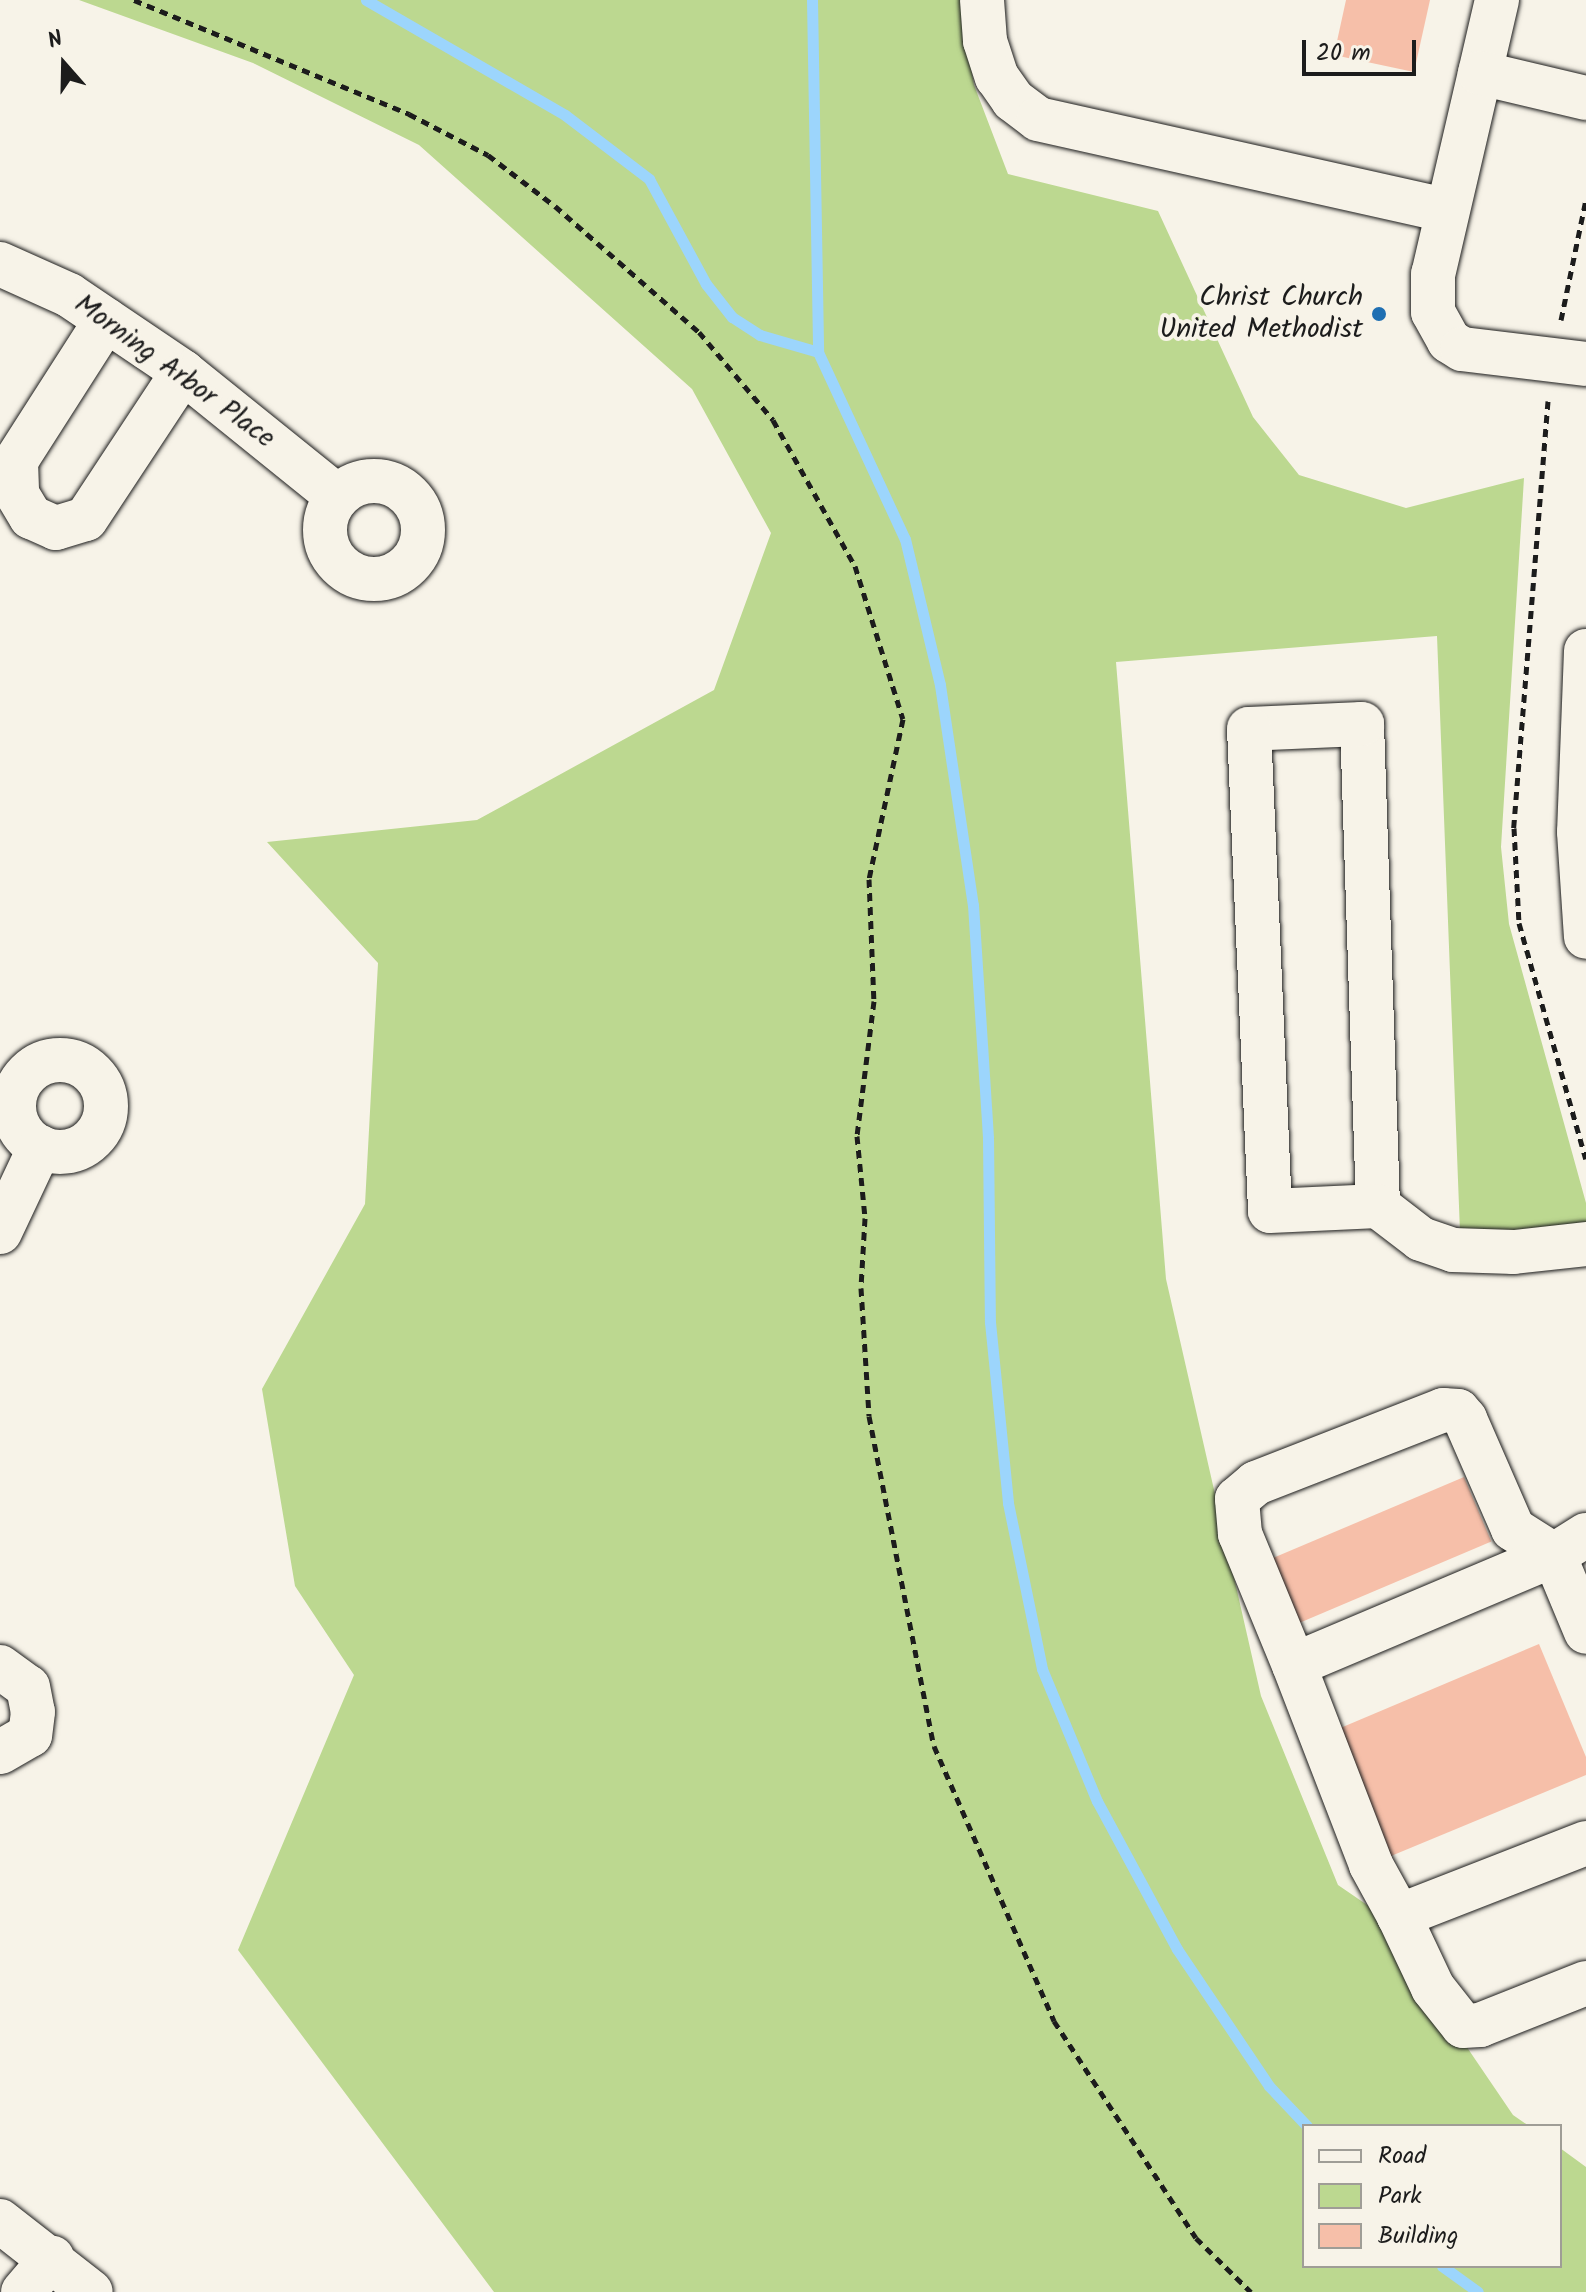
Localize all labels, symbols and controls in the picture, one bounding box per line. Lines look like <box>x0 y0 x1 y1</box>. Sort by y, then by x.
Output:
text: N <box>43 22 68 60</box>
north arrow <box>24 24 104 104</box>
scale bar <box>1306 24 1420 74</box>
text: 20 m <box>1316 34 1371 73</box>
place label: Christ Church United Methodist <box>1159 281 1363 347</box>
street label: Morning Arbor Place <box>67 288 281 456</box>
marker: Christ Church United Methodist <box>1370 305 1388 323</box>
legend <box>1302 2124 1562 2268</box>
text: Road <box>1378 2137 1426 2176</box>
text: Park <box>1378 2177 1422 2216</box>
text: Building <box>1378 2217 1458 2256</box>

